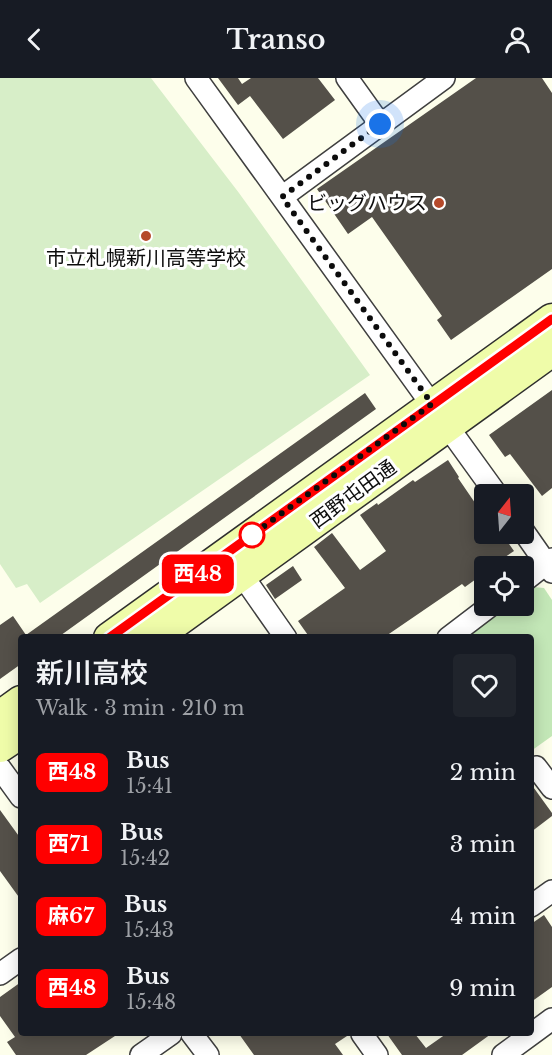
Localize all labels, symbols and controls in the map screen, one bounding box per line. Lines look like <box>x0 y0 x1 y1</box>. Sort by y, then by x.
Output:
icon: back <box>18 23 51 56</box>
text: Transo <box>226 23 326 56</box>
icon: person <box>501 23 534 56</box>
your location <box>365 109 395 139</box>
place label: ビッグハウス <box>307 191 427 215</box>
marker: ビッグハウス <box>432 196 446 210</box>
marker: 市立札幌新川高等学校 <box>139 229 153 243</box>
place label: 市立札幌新川高等学校 <box>46 246 246 270</box>
street label: 西野屯田通 <box>305 455 401 533</box>
north arrow <box>474 484 534 544</box>
map controls <box>474 484 534 616</box>
unlabelled marker <box>239 522 265 548</box>
line badge: 西48 <box>164 554 232 594</box>
button: locate <box>474 556 534 616</box>
text: 西48 <box>174 561 222 587</box>
button: heart <box>453 654 516 717</box>
text: 新川高校 <box>36 656 148 691</box>
text: Walk · 3 min · 210 m <box>36 696 245 720</box>
text: Bus <box>126 747 170 774</box>
text: 西48 <box>48 759 96 785</box>
text: 2 min <box>450 759 516 786</box>
text: 15:41 <box>126 774 173 798</box>
text: Bus <box>120 819 163 846</box>
text: 西71 <box>48 831 90 857</box>
text: 3 min <box>450 831 516 858</box>
text: 15:42 <box>120 846 170 870</box>
text: Bus <box>124 891 167 918</box>
text: 麻67 <box>48 903 94 929</box>
text: 4 min <box>451 903 516 930</box>
text: 15:43 <box>124 918 174 942</box>
text: Bus <box>126 963 170 990</box>
text: 西48 <box>48 975 96 1001</box>
text: 9 min <box>449 975 516 1002</box>
text: 15:48 <box>126 990 176 1014</box>

